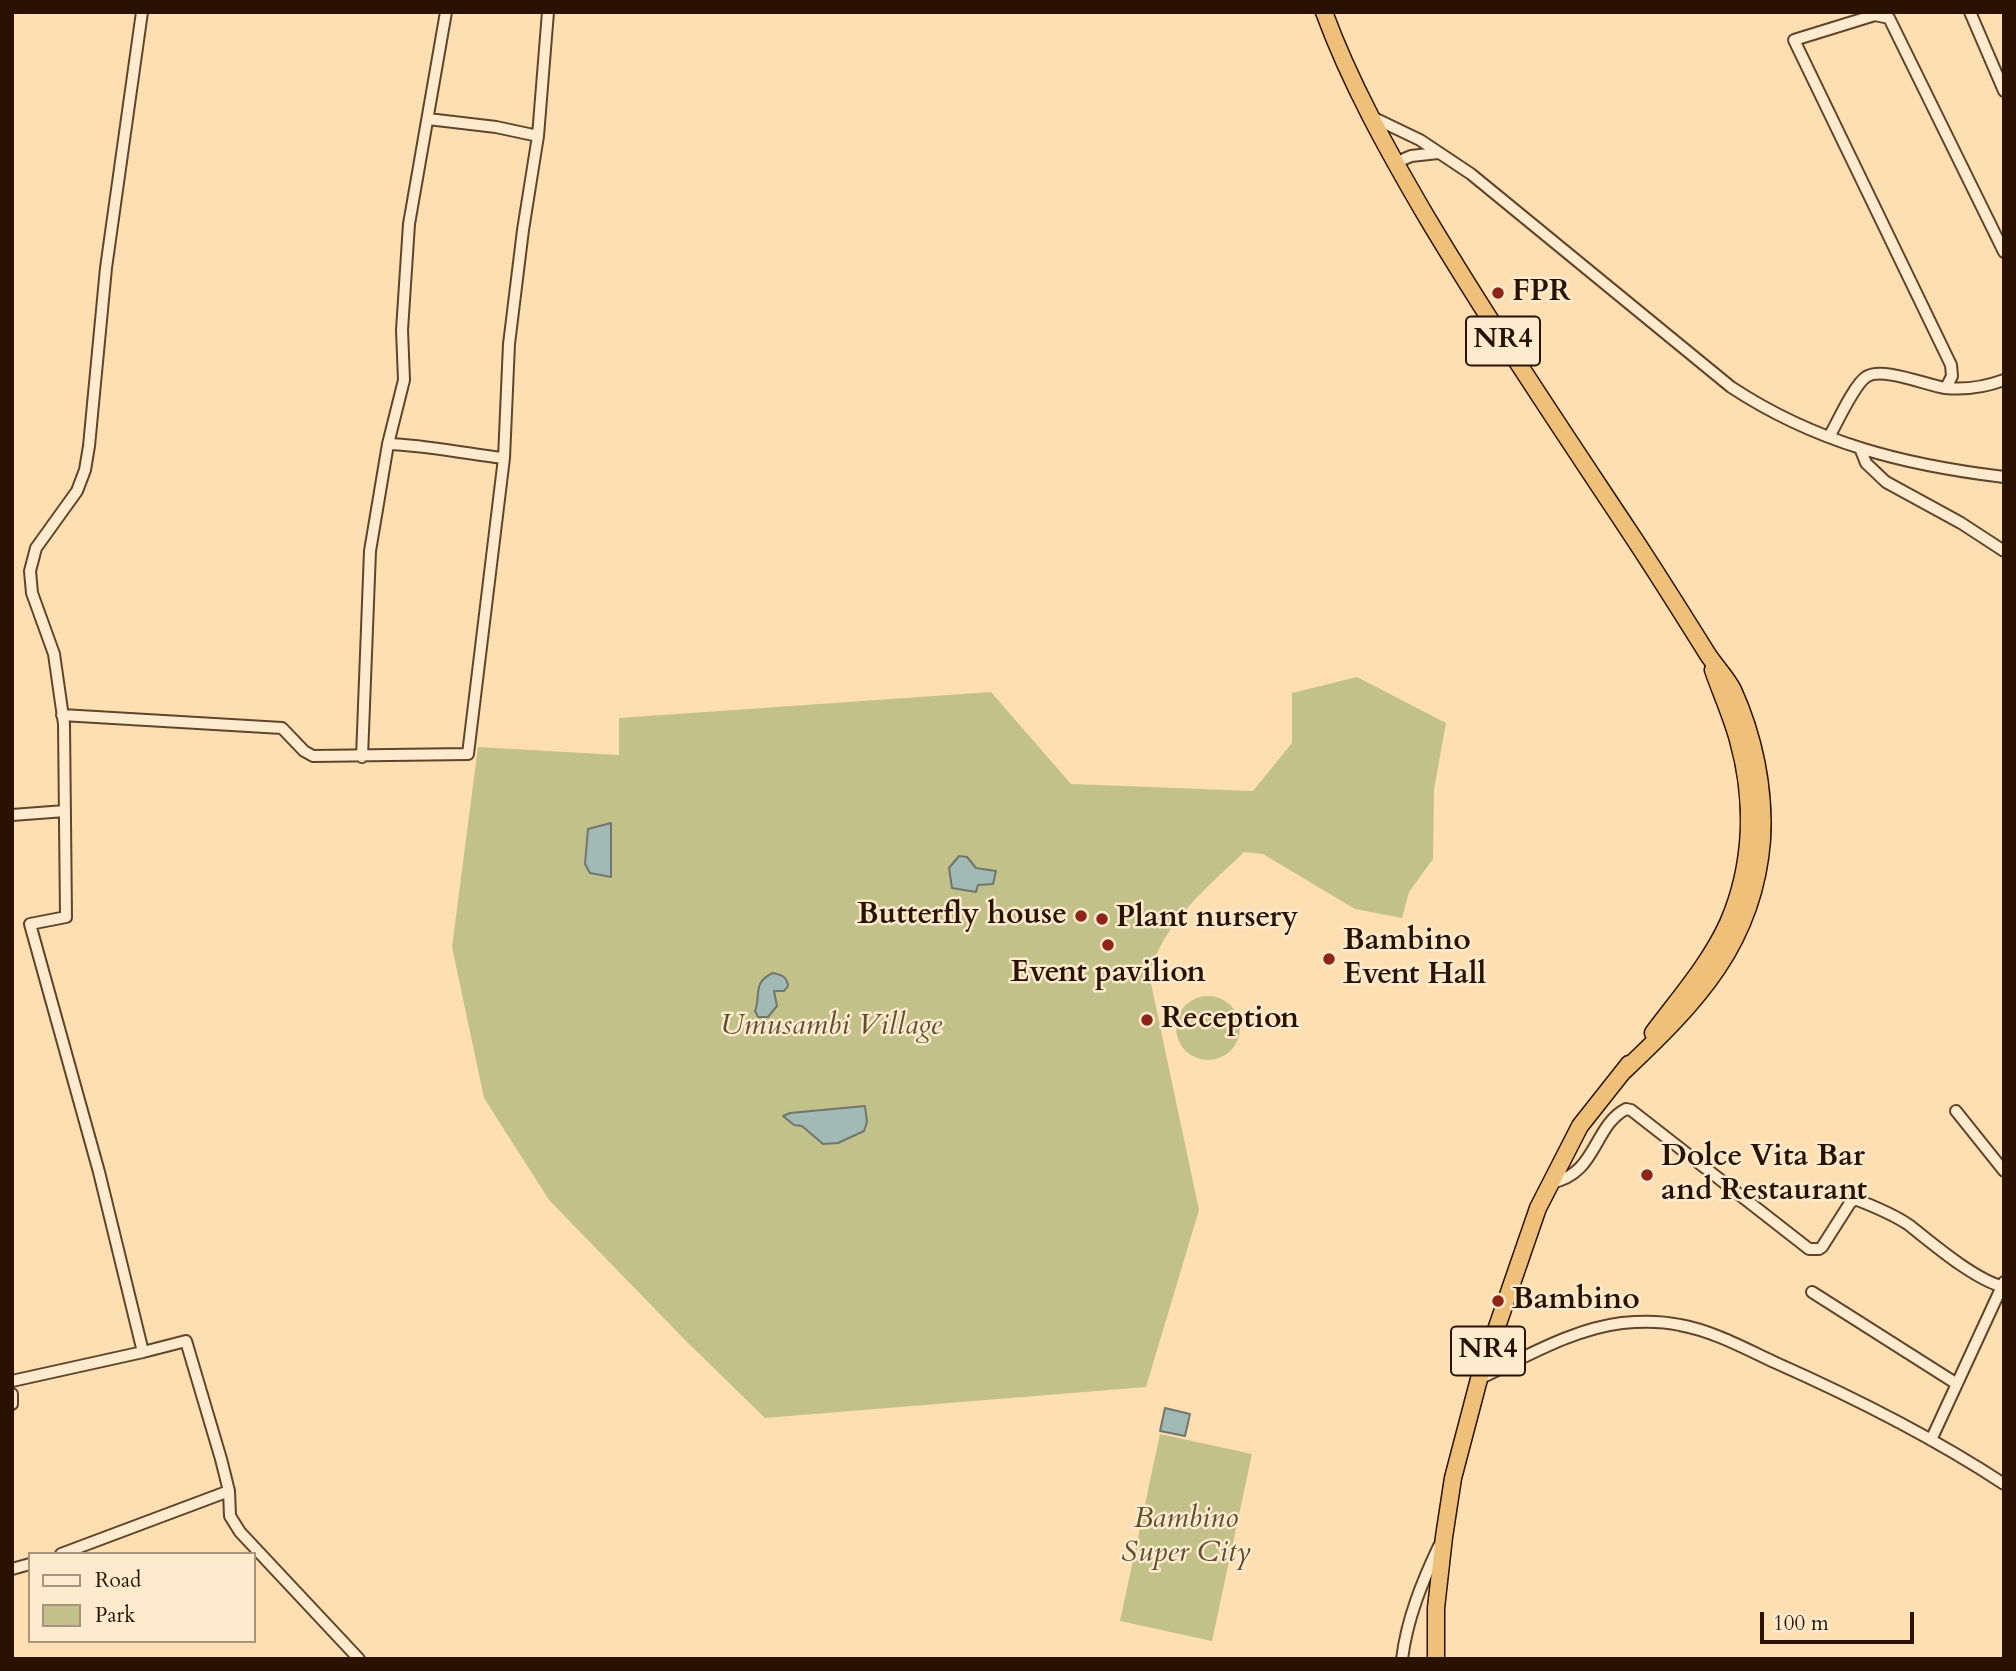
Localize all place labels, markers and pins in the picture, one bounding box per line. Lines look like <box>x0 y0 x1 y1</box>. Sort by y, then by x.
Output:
place label: FPR <box>1512 275 1571 311</box>
marker: FPR <box>1490 285 1506 301</box>
place label: Butterfly house <box>857 898 1067 934</box>
place label: Plant nursery <box>1116 901 1298 937</box>
marker: Butterfly house <box>1073 908 1089 924</box>
marker: Plant nursery <box>1094 911 1110 927</box>
place label: Bambino Event Hall <box>1343 924 1486 995</box>
marker: Event pavilion <box>1100 937 1116 953</box>
marker: Bambino Event Hall <box>1321 951 1337 967</box>
place label: Event pavilion <box>1010 956 1206 992</box>
place label: Reception <box>1161 1002 1299 1038</box>
marker: Reception <box>1139 1012 1155 1028</box>
place label: Dolce Vita Bar and Restaurant <box>1661 1140 1867 1210</box>
marker: Dolce Vita Bar and Restaurant <box>1639 1167 1655 1183</box>
place label: Bambino <box>1512 1283 1640 1319</box>
marker: Bambino <box>1490 1293 1506 1309</box>

